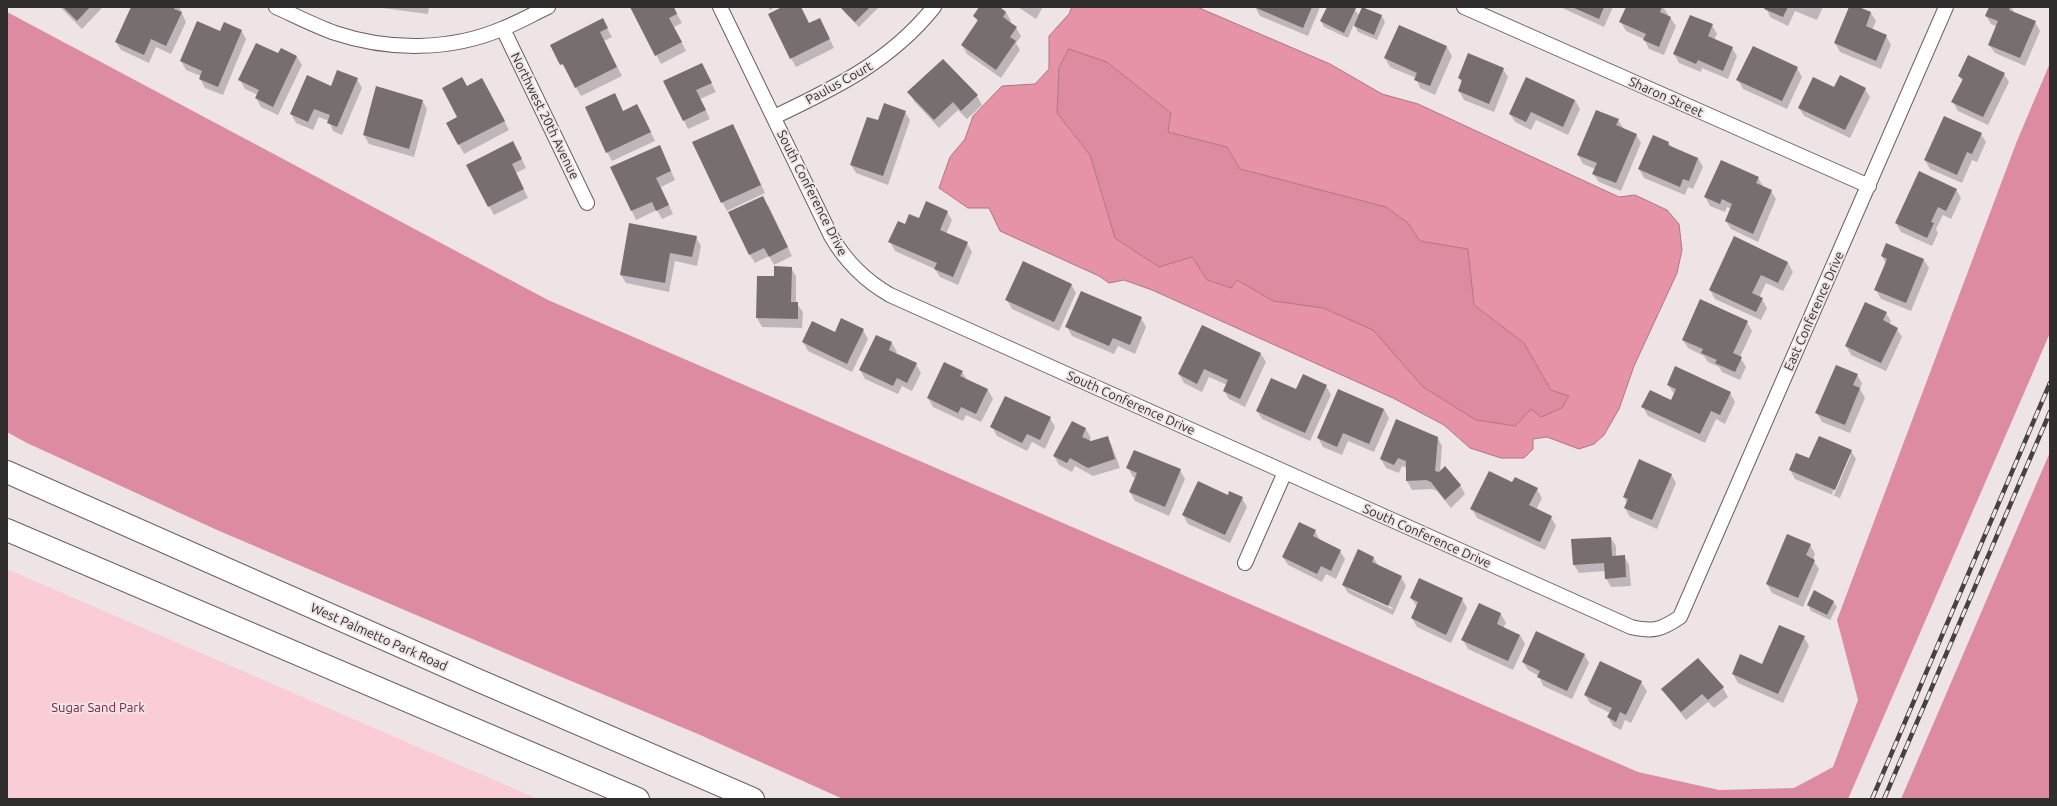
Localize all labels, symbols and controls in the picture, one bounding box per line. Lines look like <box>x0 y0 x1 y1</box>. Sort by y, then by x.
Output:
street label: Northwest 20th Avenue <box>507 50 583 182</box>
street label: Paulus Court <box>803 58 875 108</box>
street label: Sharon Street <box>1626 74 1706 120</box>
street label: South Conference Drive <box>774 128 850 258</box>
street label: East Conference Drive <box>1781 249 1847 373</box>
street label: South Conference Drive <box>1064 368 1198 438</box>
street label: South Conference Drive <box>1360 501 1494 571</box>
street label: West Palmetto Park Road <box>308 600 450 674</box>
park label: Sugar Sand Park <box>51 700 145 716</box>

